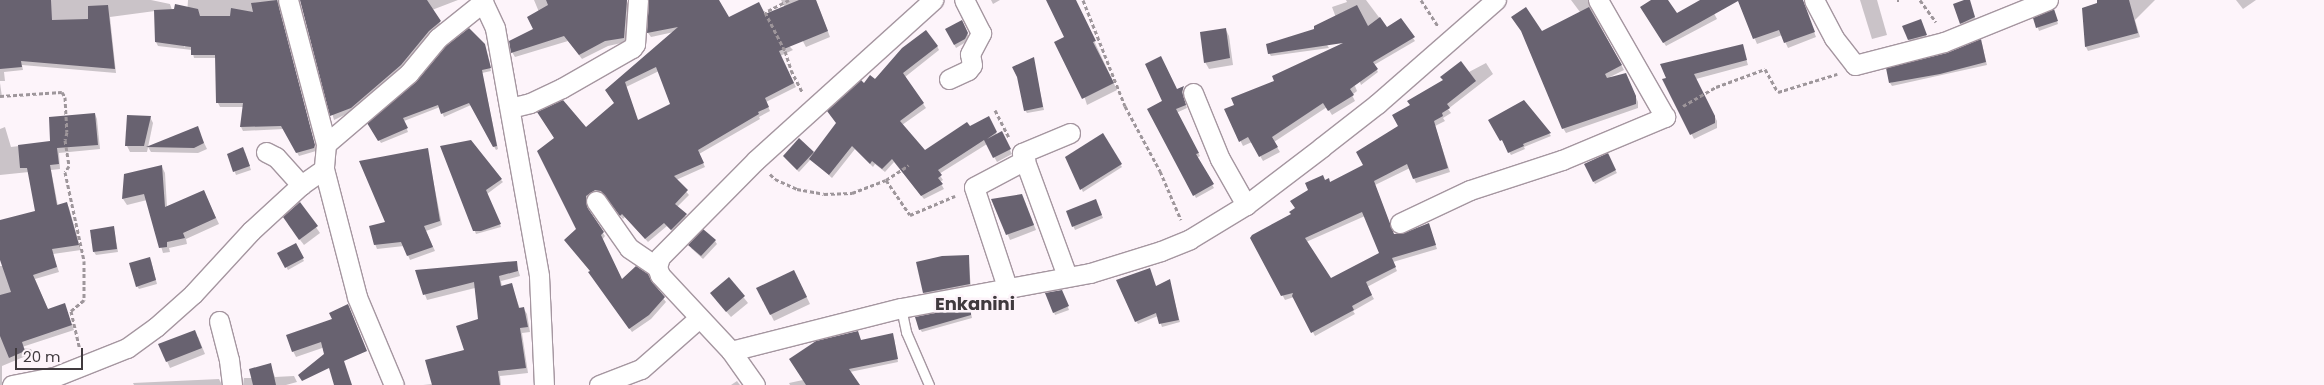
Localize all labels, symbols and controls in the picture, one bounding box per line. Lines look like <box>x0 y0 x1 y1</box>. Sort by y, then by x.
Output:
district label: Enkanini <box>935 293 1015 315</box>
scale bar <box>18 338 85 370</box>
text: 20 m <box>23 346 61 367</box>

